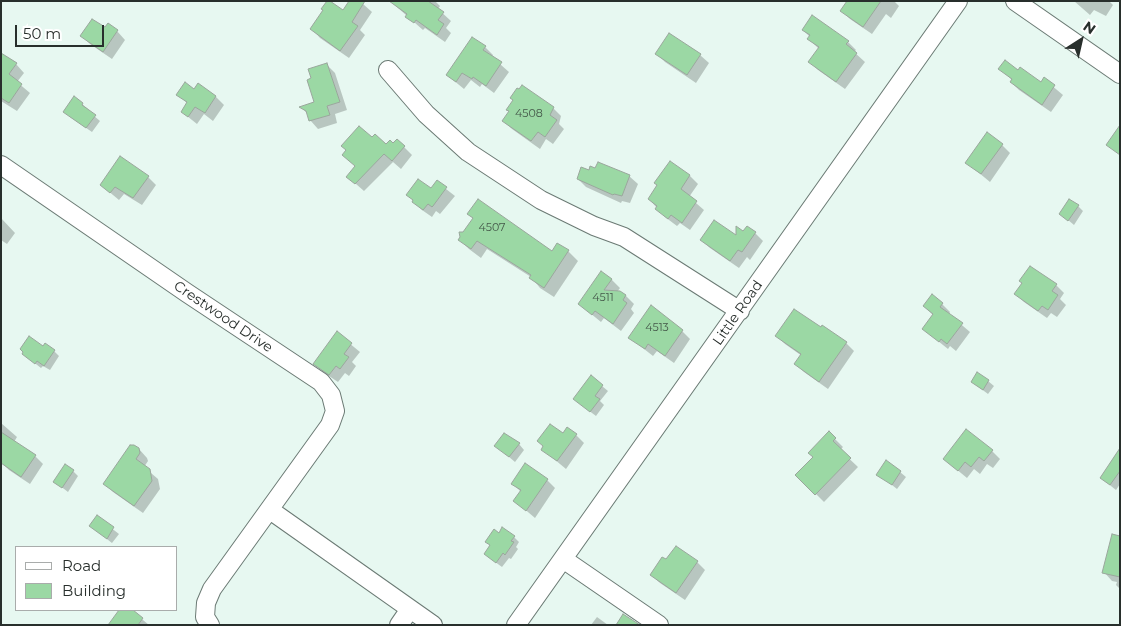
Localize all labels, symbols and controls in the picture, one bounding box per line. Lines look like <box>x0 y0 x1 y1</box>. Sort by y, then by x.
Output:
scale bar <box>18 15 106 47</box>
north arrow <box>1056 15 1106 65</box>
text: N <box>1080 17 1099 38</box>
text: 50 m <box>23 24 61 43</box>
house number: 4508 <box>515 107 543 121</box>
house number: 4507 <box>478 221 506 235</box>
street label: Little Road <box>709 277 767 349</box>
street label: Crestwood Drive <box>170 278 276 356</box>
house number: 4511 <box>592 291 614 305</box>
house number: 4513 <box>645 321 669 335</box>
legend <box>15 546 178 611</box>
text: Road <box>62 556 101 575</box>
text: Building <box>62 581 126 600</box>

